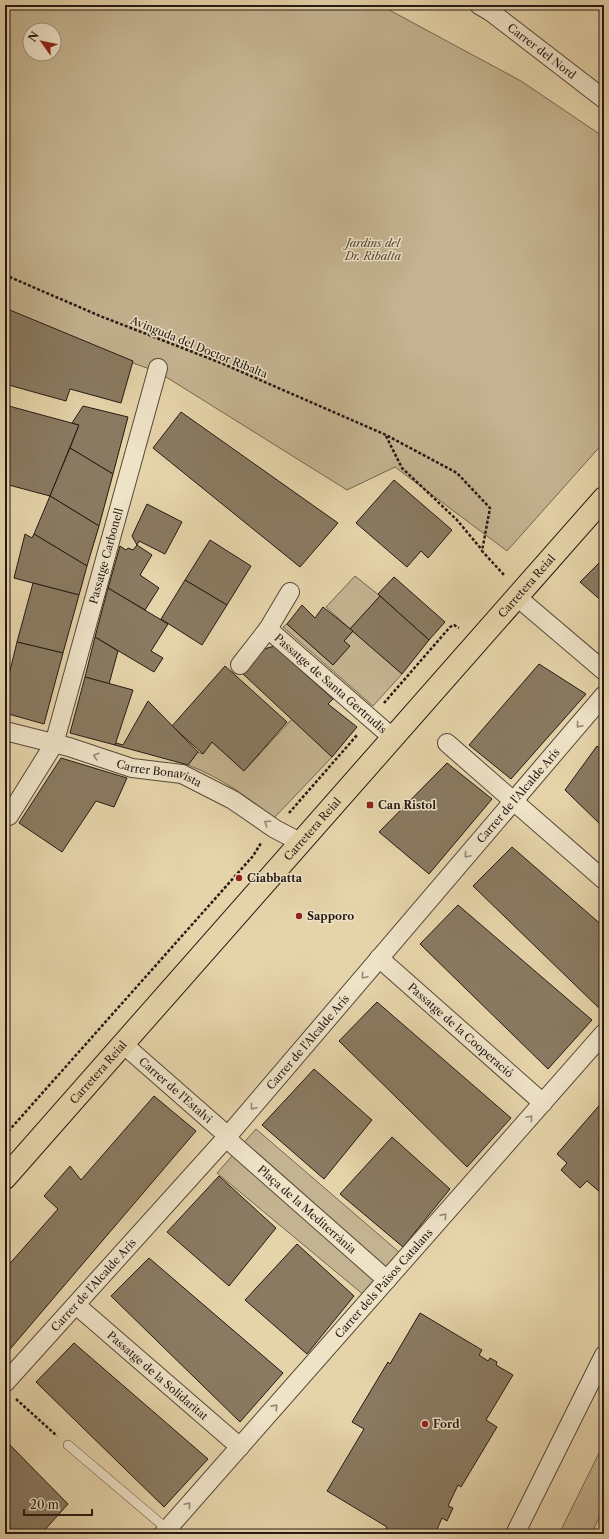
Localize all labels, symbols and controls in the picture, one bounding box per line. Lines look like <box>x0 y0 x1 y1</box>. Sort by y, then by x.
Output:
street label: Carrer del Nord <box>505 20 579 82</box>
north arrow <box>22 22 62 62</box>
text: N <box>25 28 42 44</box>
park label: Jardins del Dr. Ribalta <box>343 236 402 263</box>
street label: Avinguda del Doctor Ribalta <box>127 313 270 381</box>
street label: Passatge Carbonell <box>86 506 126 606</box>
street label: Carretera Reial <box>495 551 559 620</box>
street label: Passatge de Santa Gertrudis <box>271 631 390 736</box>
one-way arrow <box>576 720 583 727</box>
street label: Carrer de l'Alcalde Arís <box>474 745 563 846</box>
one-way arrow <box>93 752 100 761</box>
street label: Carrer Bonavista <box>114 756 204 790</box>
street label: Carretera Reial <box>281 794 344 864</box>
place label: Can Ristol <box>378 798 436 812</box>
marker: Can Ristol <box>365 800 375 810</box>
one-way arrow <box>264 821 271 828</box>
one-way arrow <box>464 851 471 858</box>
place label: Ciabbatta <box>247 871 303 885</box>
marker: Ciabbatta <box>234 873 244 883</box>
place label: Sapporo <box>307 909 354 923</box>
marker: Sapporo <box>294 911 304 921</box>
one-way arrow <box>362 971 369 978</box>
street label: Passatge de la Cooperació <box>405 980 516 1081</box>
street label: Carrer de l'Alcalde Arís <box>263 992 352 1092</box>
street label: Carretera Reial <box>67 1037 130 1107</box>
street label: Carrer de l'Estalvi <box>136 1054 216 1126</box>
one-way arrow <box>250 1102 257 1109</box>
one-way arrow <box>525 1115 532 1123</box>
street label: Plaça de la Mediterrània <box>255 1162 359 1257</box>
one-way arrow <box>440 1213 447 1220</box>
street label: Carrer dels Països Catalans <box>332 1226 436 1341</box>
street label: Carrer de l'Alcalde Arís <box>48 1235 139 1334</box>
street label: Passatge de la Solidaritat <box>104 1328 211 1423</box>
one-way arrow <box>270 1405 277 1412</box>
place label: Ford <box>433 1417 460 1431</box>
marker: Ford <box>420 1419 430 1429</box>
scale bar <box>24 1491 92 1517</box>
text: 20 m <box>30 1497 59 1512</box>
one-way arrow <box>184 1502 191 1510</box>

